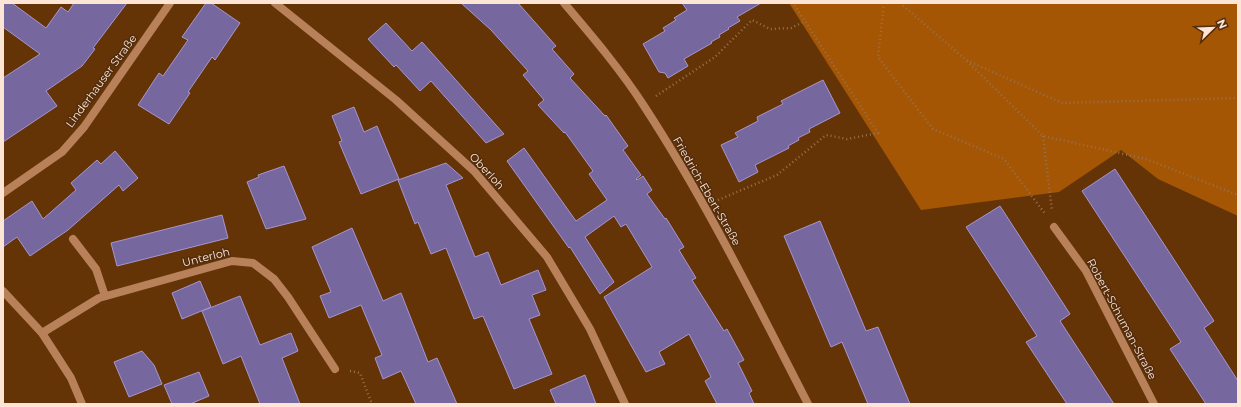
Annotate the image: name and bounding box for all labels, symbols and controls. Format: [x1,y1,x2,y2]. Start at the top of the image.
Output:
north arrow [1193,8,1233,48]
text: N [1214,17,1230,31]
street label: Linderhauser Straße [63,31,140,130]
street label: Friedrich-Ebert-Straße [670,134,744,248]
street label: Oberloh [467,150,507,192]
street label: Unterloh [181,244,231,270]
street label: Robert-Schuman-Straße [1084,256,1160,382]

